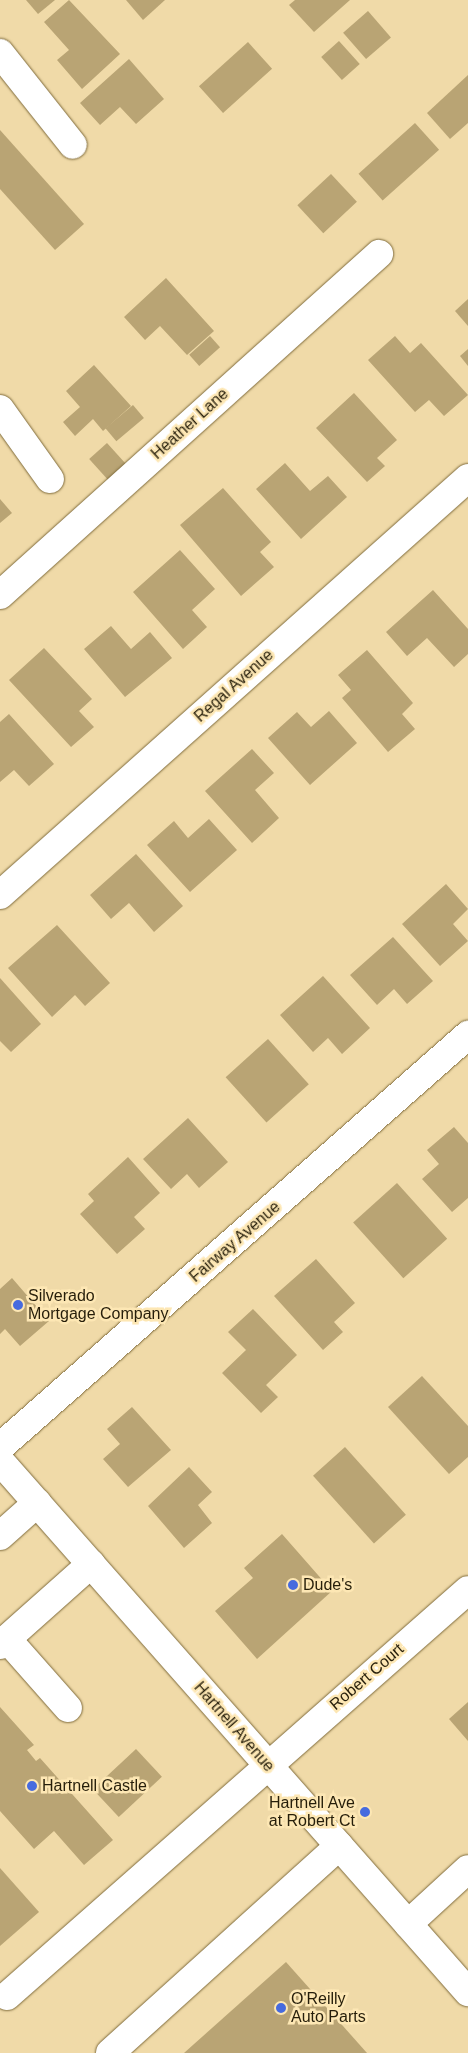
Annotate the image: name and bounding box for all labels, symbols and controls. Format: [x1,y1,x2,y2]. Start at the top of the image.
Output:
street label: Heather Lane [148,384,232,464]
street label: Regal Avenue [190,645,278,727]
street label: Fairway Avenue [186,1197,284,1287]
place label: Silverado Mortgage Company [28,1286,169,1324]
marker: Silverado Mortgage Company [12,1299,24,1311]
place label: Dude's [303,1575,352,1595]
marker: Dude's [287,1579,299,1591]
street label: Robert Court [326,1640,408,1714]
street label: Hartnell Avenue [190,1678,278,1776]
place label: Hartnell Castle [42,1776,147,1796]
marker: Hartnell Castle [26,1780,38,1792]
place label: Hartnell Ave at Robert Ct [268,1793,355,1831]
marker: Hartnell Ave at Robert Ct [359,1806,371,1818]
place label: O'Reilly Auto Parts [291,1989,366,2027]
marker: O'Reilly Auto Parts [275,2002,287,2014]

